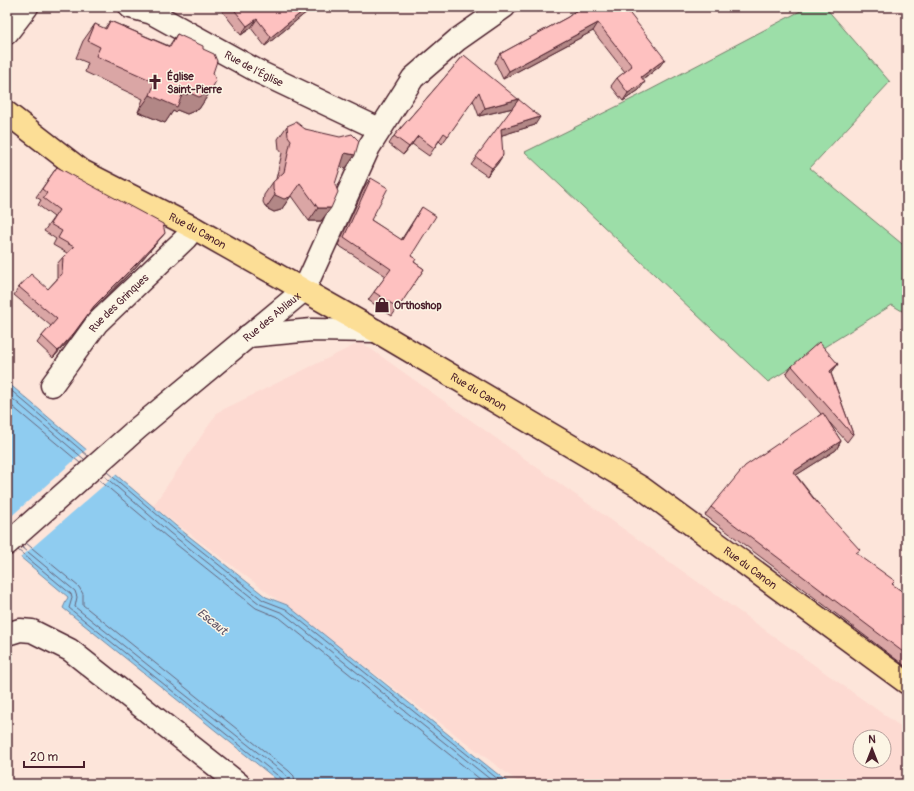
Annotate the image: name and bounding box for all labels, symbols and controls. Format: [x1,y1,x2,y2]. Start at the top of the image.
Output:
street label: Rue de l'Église [222,48,286,89]
place label: Église Saint-Pierre [167,69,222,96]
church icon: Église Saint-Pierre [146,73,164,91]
street label: Rue du Canon [167,210,229,251]
street label: Rue des Grinques [86,271,151,335]
street label: Rue des Abliaux [240,289,303,344]
shop icon: Orthoshop [373,296,391,314]
place label: Orthoshop [394,299,442,312]
street label: Rue du Canon [448,370,509,413]
street label: Rue du Canon [721,544,780,592]
water label: Escaut [194,605,231,639]
north arrow [852,729,892,769]
text: N [868,733,876,746]
scale bar [24,743,84,769]
text: 20 m [30,750,59,765]

